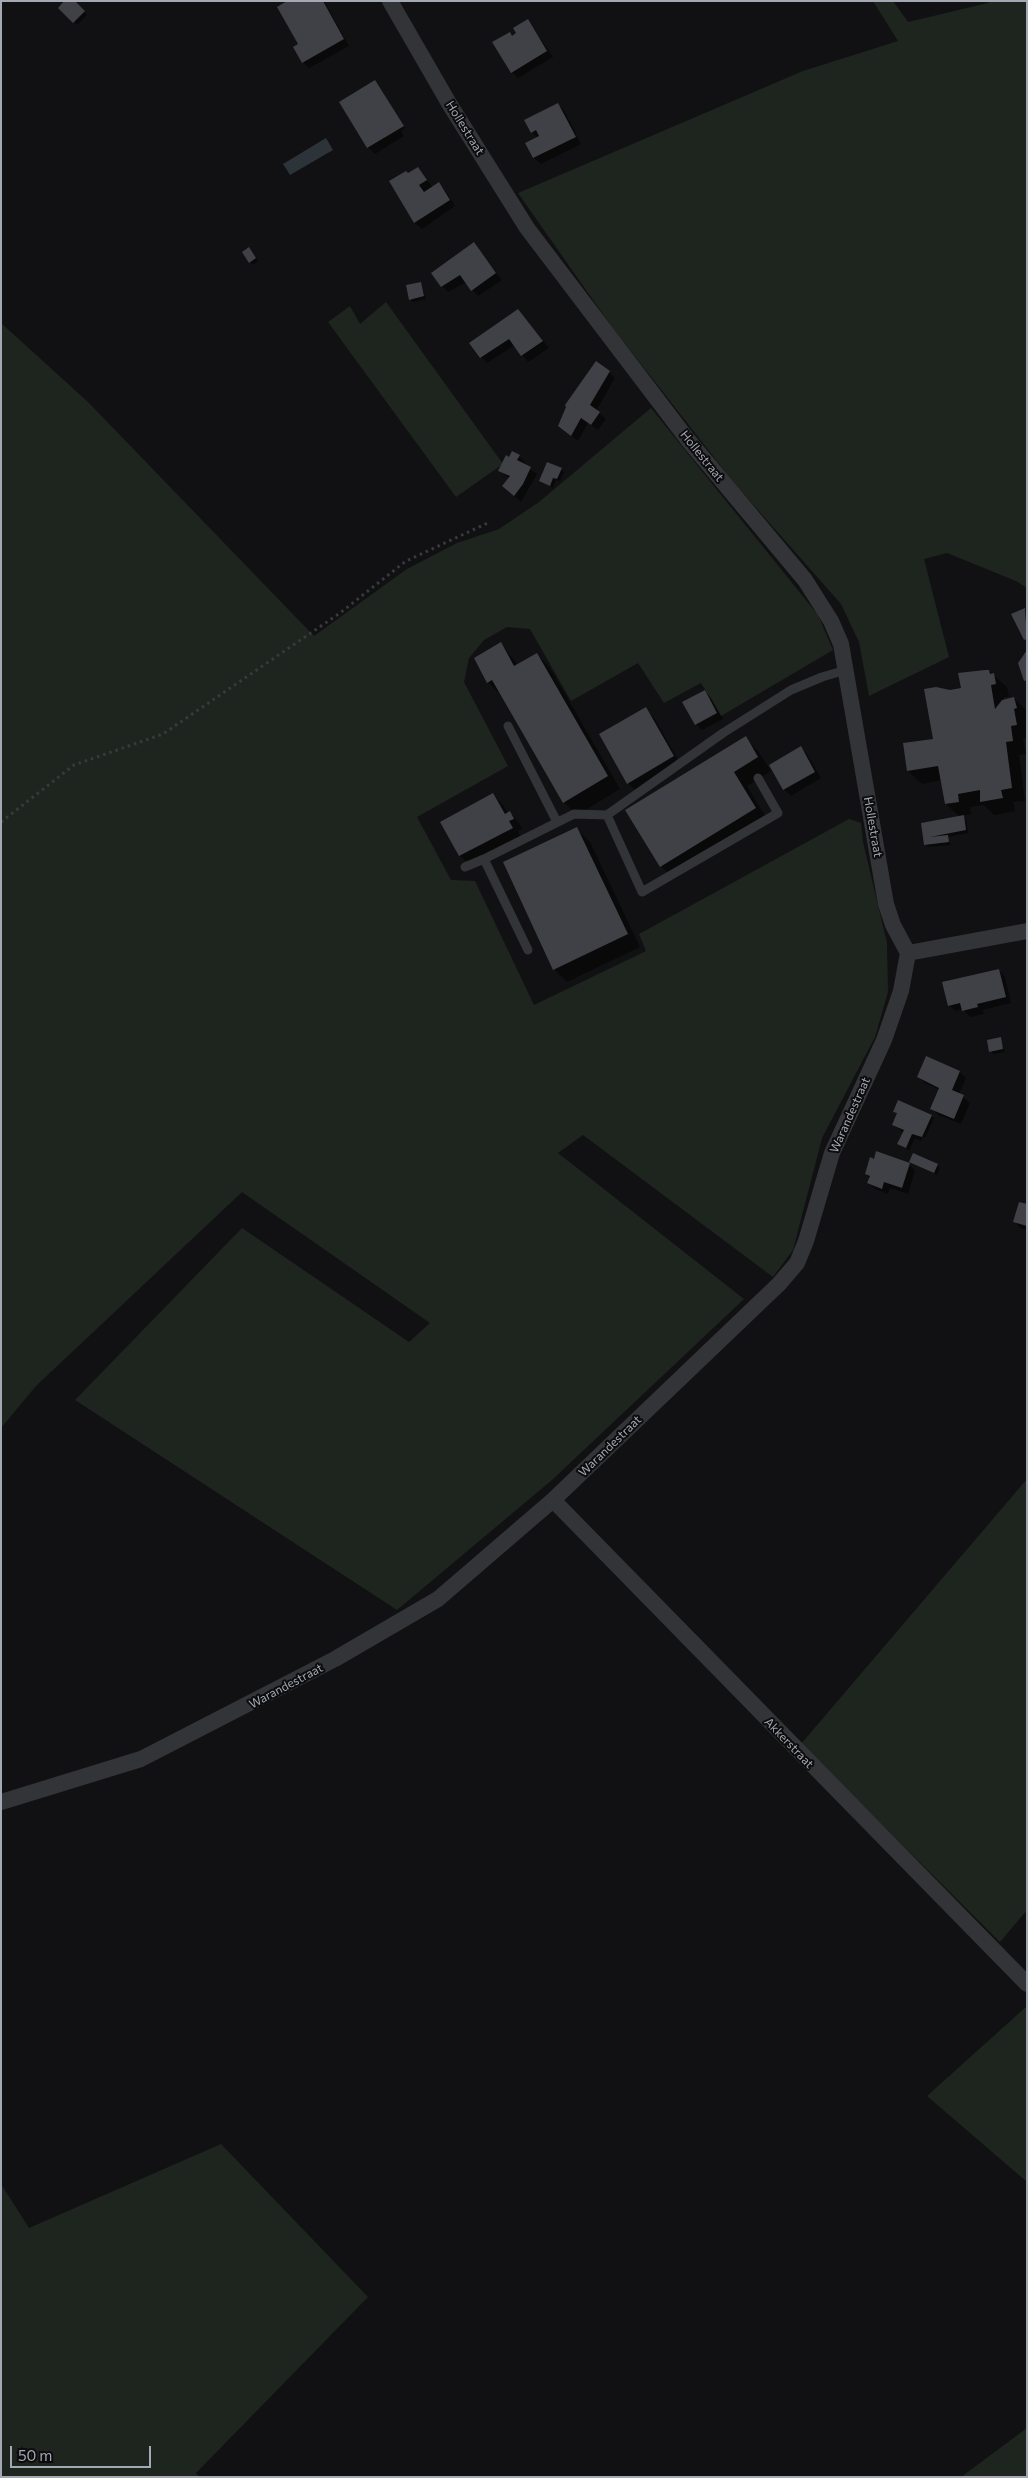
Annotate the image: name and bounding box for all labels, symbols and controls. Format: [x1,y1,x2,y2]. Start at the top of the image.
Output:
street label: Hollestraat [443,98,487,158]
street label: Hollestraat [677,428,727,484]
street label: Hollestraat [861,796,885,858]
street label: Warandestraat [827,1075,873,1155]
street label: Warandestraat [576,1413,644,1479]
street label: Warandestraat [247,1661,325,1711]
street label: Akkerstraat [761,1715,817,1771]
scale bar [12,2436,154,2468]
text: 50 m [18,2446,52,2464]

